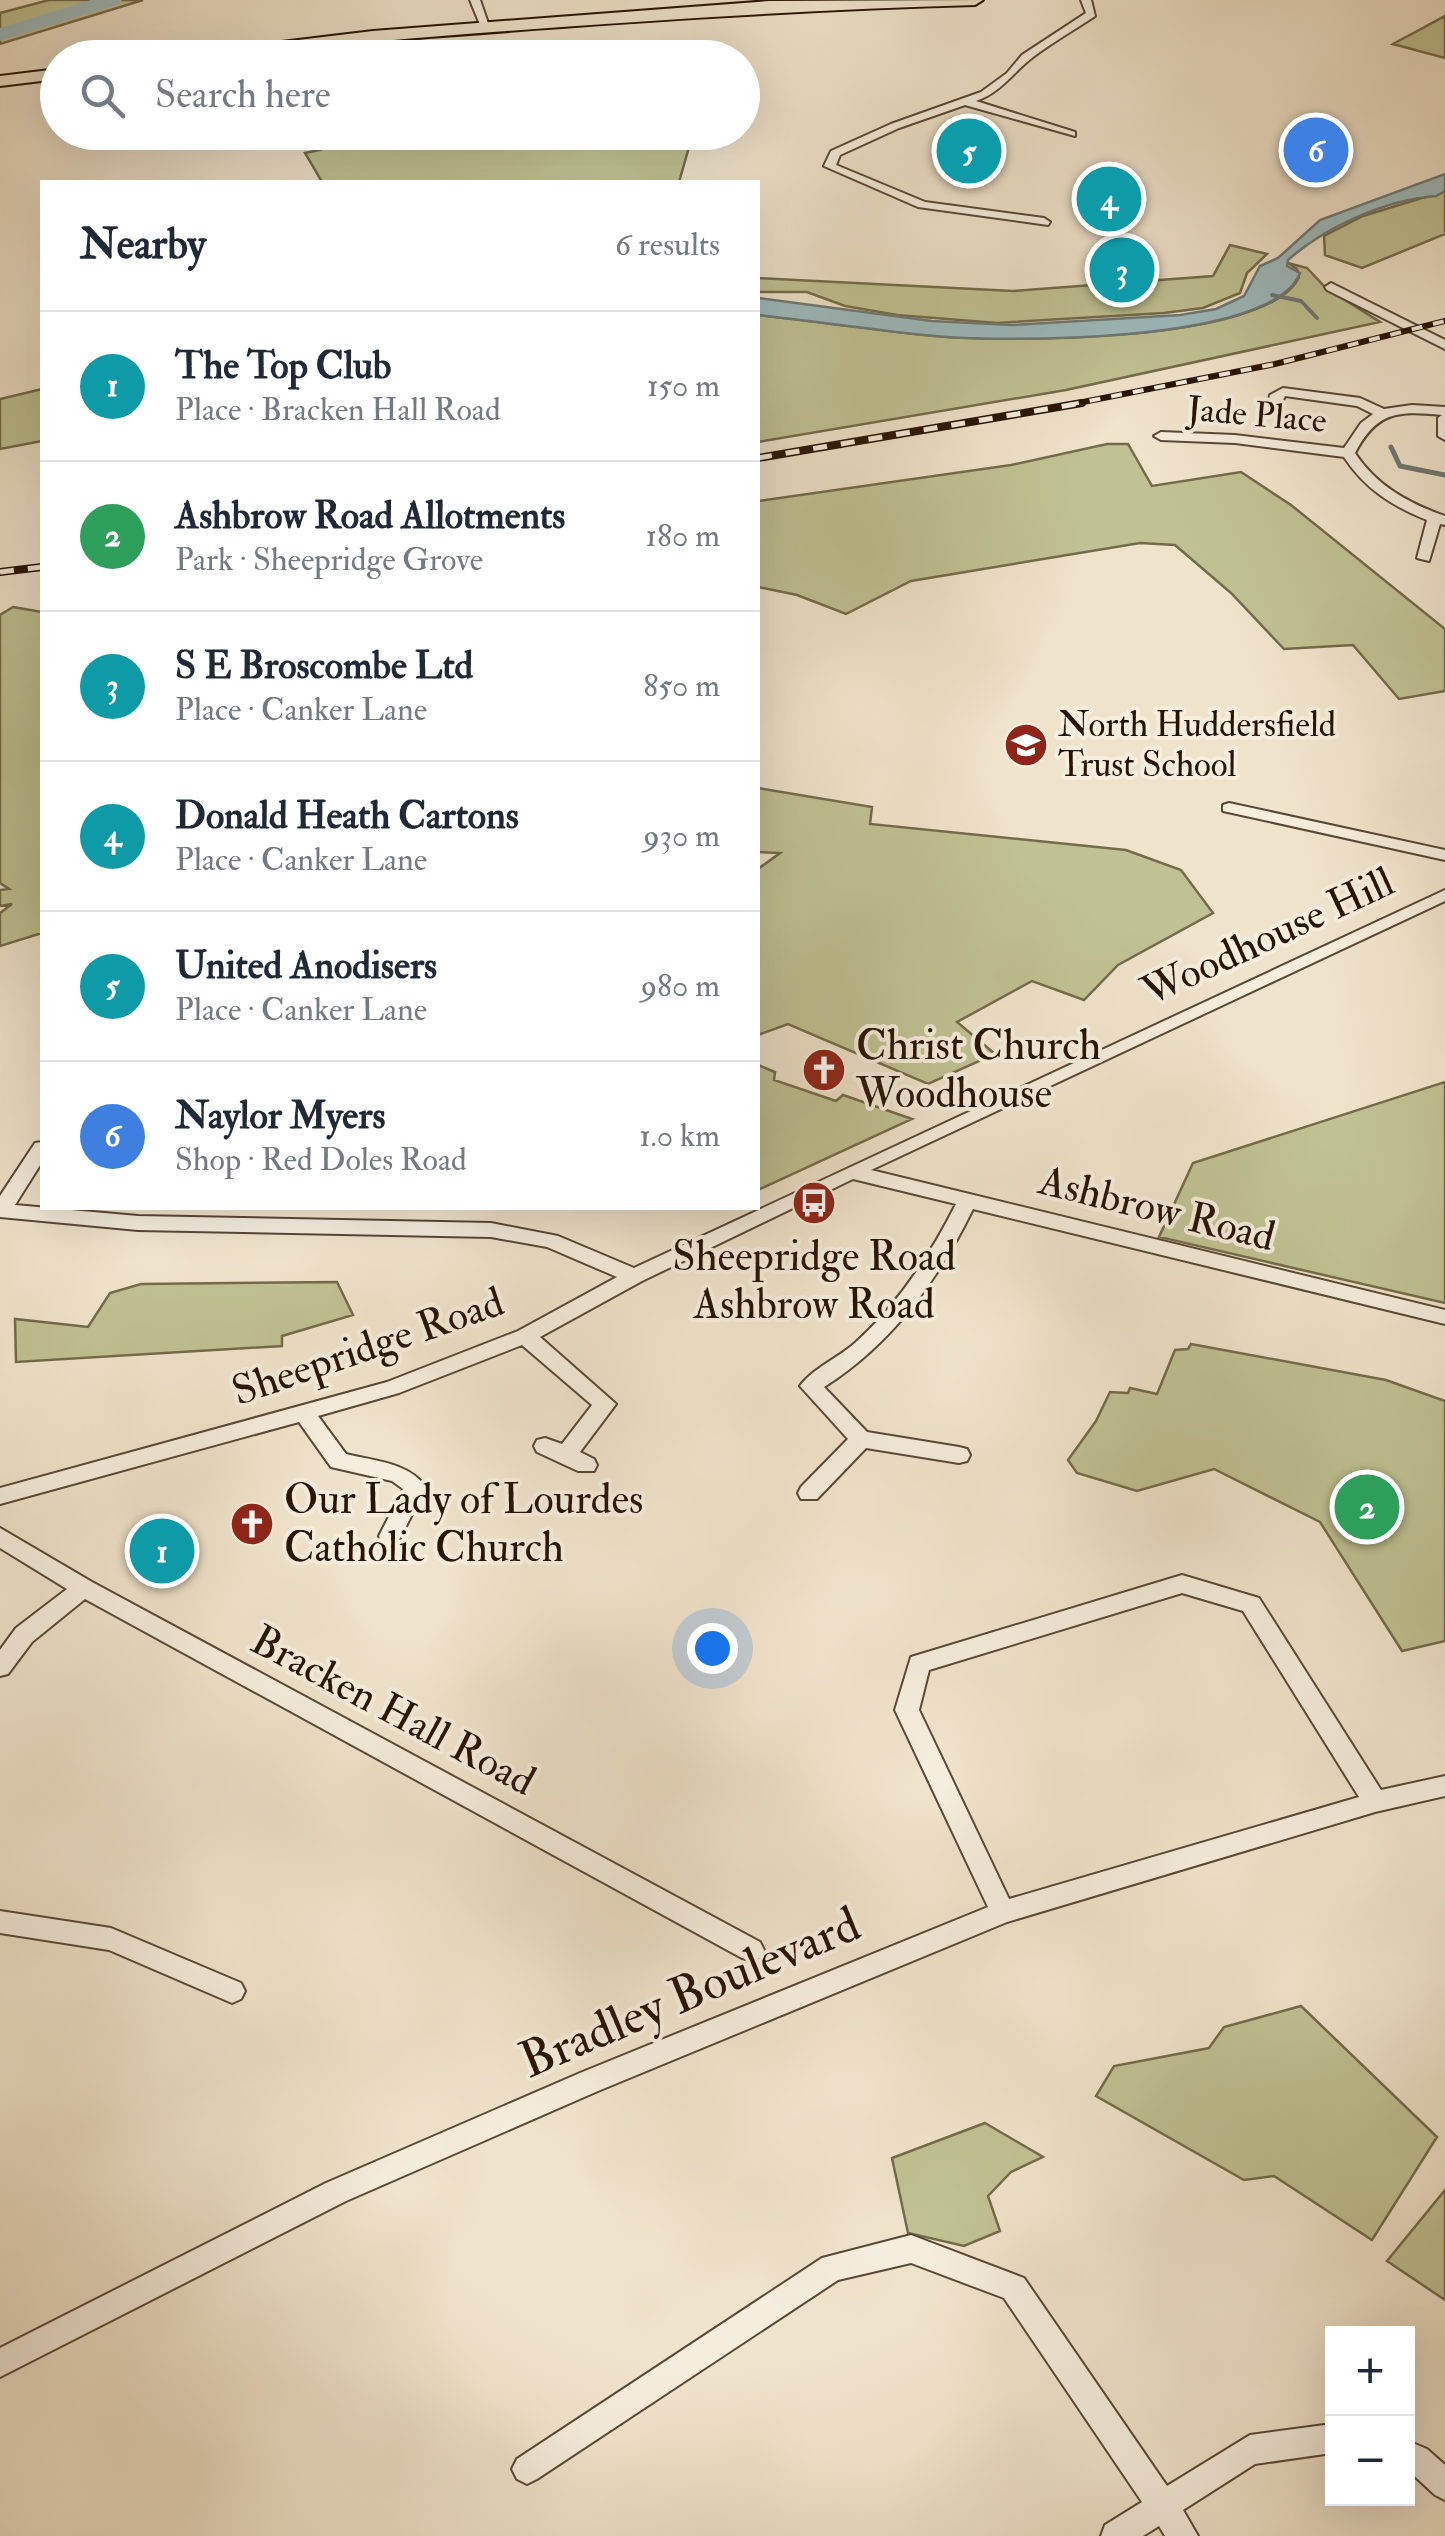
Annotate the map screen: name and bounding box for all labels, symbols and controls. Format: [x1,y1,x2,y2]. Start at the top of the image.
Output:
search box [40,40,760,150]
icon: search [75,68,130,123]
text: Search here [155,71,331,119]
pin: 6 [1284,112,1348,188]
pin: 5 [936,114,1002,188]
pin: 4 [1076,162,1142,236]
text: Nearby [80,219,206,271]
text: 6 results [615,225,720,265]
pin: 3 [1090,232,1154,308]
text: The Top Club [175,342,391,390]
text: 1 [107,366,118,406]
text: 150 m [647,366,720,406]
street label: Jade Place [1185,387,1328,443]
text: Place · Bracken Hall Road [175,390,501,430]
text: Ashbrow Road Allotments [175,492,565,540]
text: 2 [104,516,121,556]
text: 180 m [646,516,720,556]
text: Park · Sheepridge Grove [175,540,483,580]
text: S E Broscombe Ltd [175,642,473,690]
text: 3 [106,666,119,706]
text: 850 m [643,666,720,706]
text: Place · Canker Lane [175,690,427,730]
place label: North Huddersfield Trust School [1058,703,1336,787]
school or university icon: North Huddersfield Trust School [1003,722,1049,768]
text: Donald Heath Cartons [175,792,519,840]
text: 4 [104,816,121,856]
text: 930 m [643,816,720,856]
text: Place · Canker Lane [175,840,427,880]
street label: Woodhouse Hill [1133,856,1402,1018]
text: United Anodisers [175,942,437,990]
text: 5 [105,966,120,1006]
text: 980 m [641,966,720,1006]
text: Place · Canker Lane [175,990,427,1030]
place label: Christ Church Woodhouse [855,1020,1101,1120]
church icon: Christ Church Woodhouse [801,1047,847,1093]
text: Naylor Myers [175,1092,385,1140]
text: 6 [104,1116,121,1156]
text: 1.0 km [639,1116,720,1156]
text: Shop · Red Doles Road [175,1140,467,1180]
street label: Ashbrow Road [1033,1154,1281,1263]
bus stop icon: Sheepridge Road Ashbrow Road [791,1180,837,1226]
place label: Sheepridge Road Ashbrow Road [672,1231,956,1331]
street label: Sheepridge Road [225,1276,511,1418]
pin: 2 [1334,1470,1400,1544]
place label: Our Lady of Lourdes Catholic Church [284,1474,643,1574]
church icon: Our Lady of Lourdes Catholic Church [229,1501,275,1547]
pin: 1 [130,1514,194,1588]
street label: Bracken Hall Road [242,1614,544,1808]
your location [687,1623,738,1674]
street label: Bradley Boulevard [510,1893,870,2093]
map controls [1325,2326,1415,2506]
button: + [1325,2326,1415,2416]
button: − [1325,2416,1415,2506]

